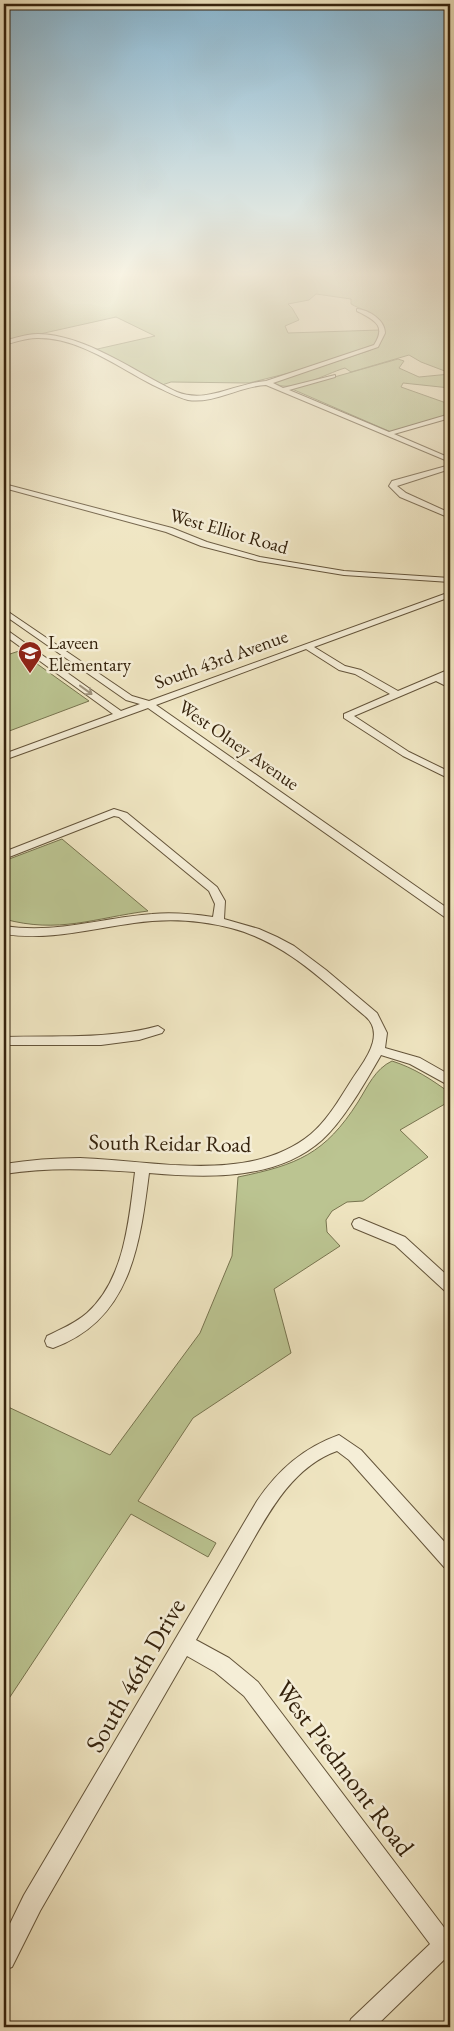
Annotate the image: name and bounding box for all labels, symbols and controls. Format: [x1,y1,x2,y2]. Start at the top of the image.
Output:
street label: West Elliot Road [167,502,292,560]
street label: South 43rd Avenue [151,623,291,695]
place label: Laveen Elementary [48,630,132,677]
school or university icon: Laveen Elementary [17,640,43,674]
one-way arrow [79,685,93,695]
street label: West Olney Avenue [174,694,304,796]
street label: South Reidar Road [88,1127,252,1159]
street label: South 46th Drive [77,1592,193,1758]
street label: West Piedmont Road [268,1673,423,1863]

